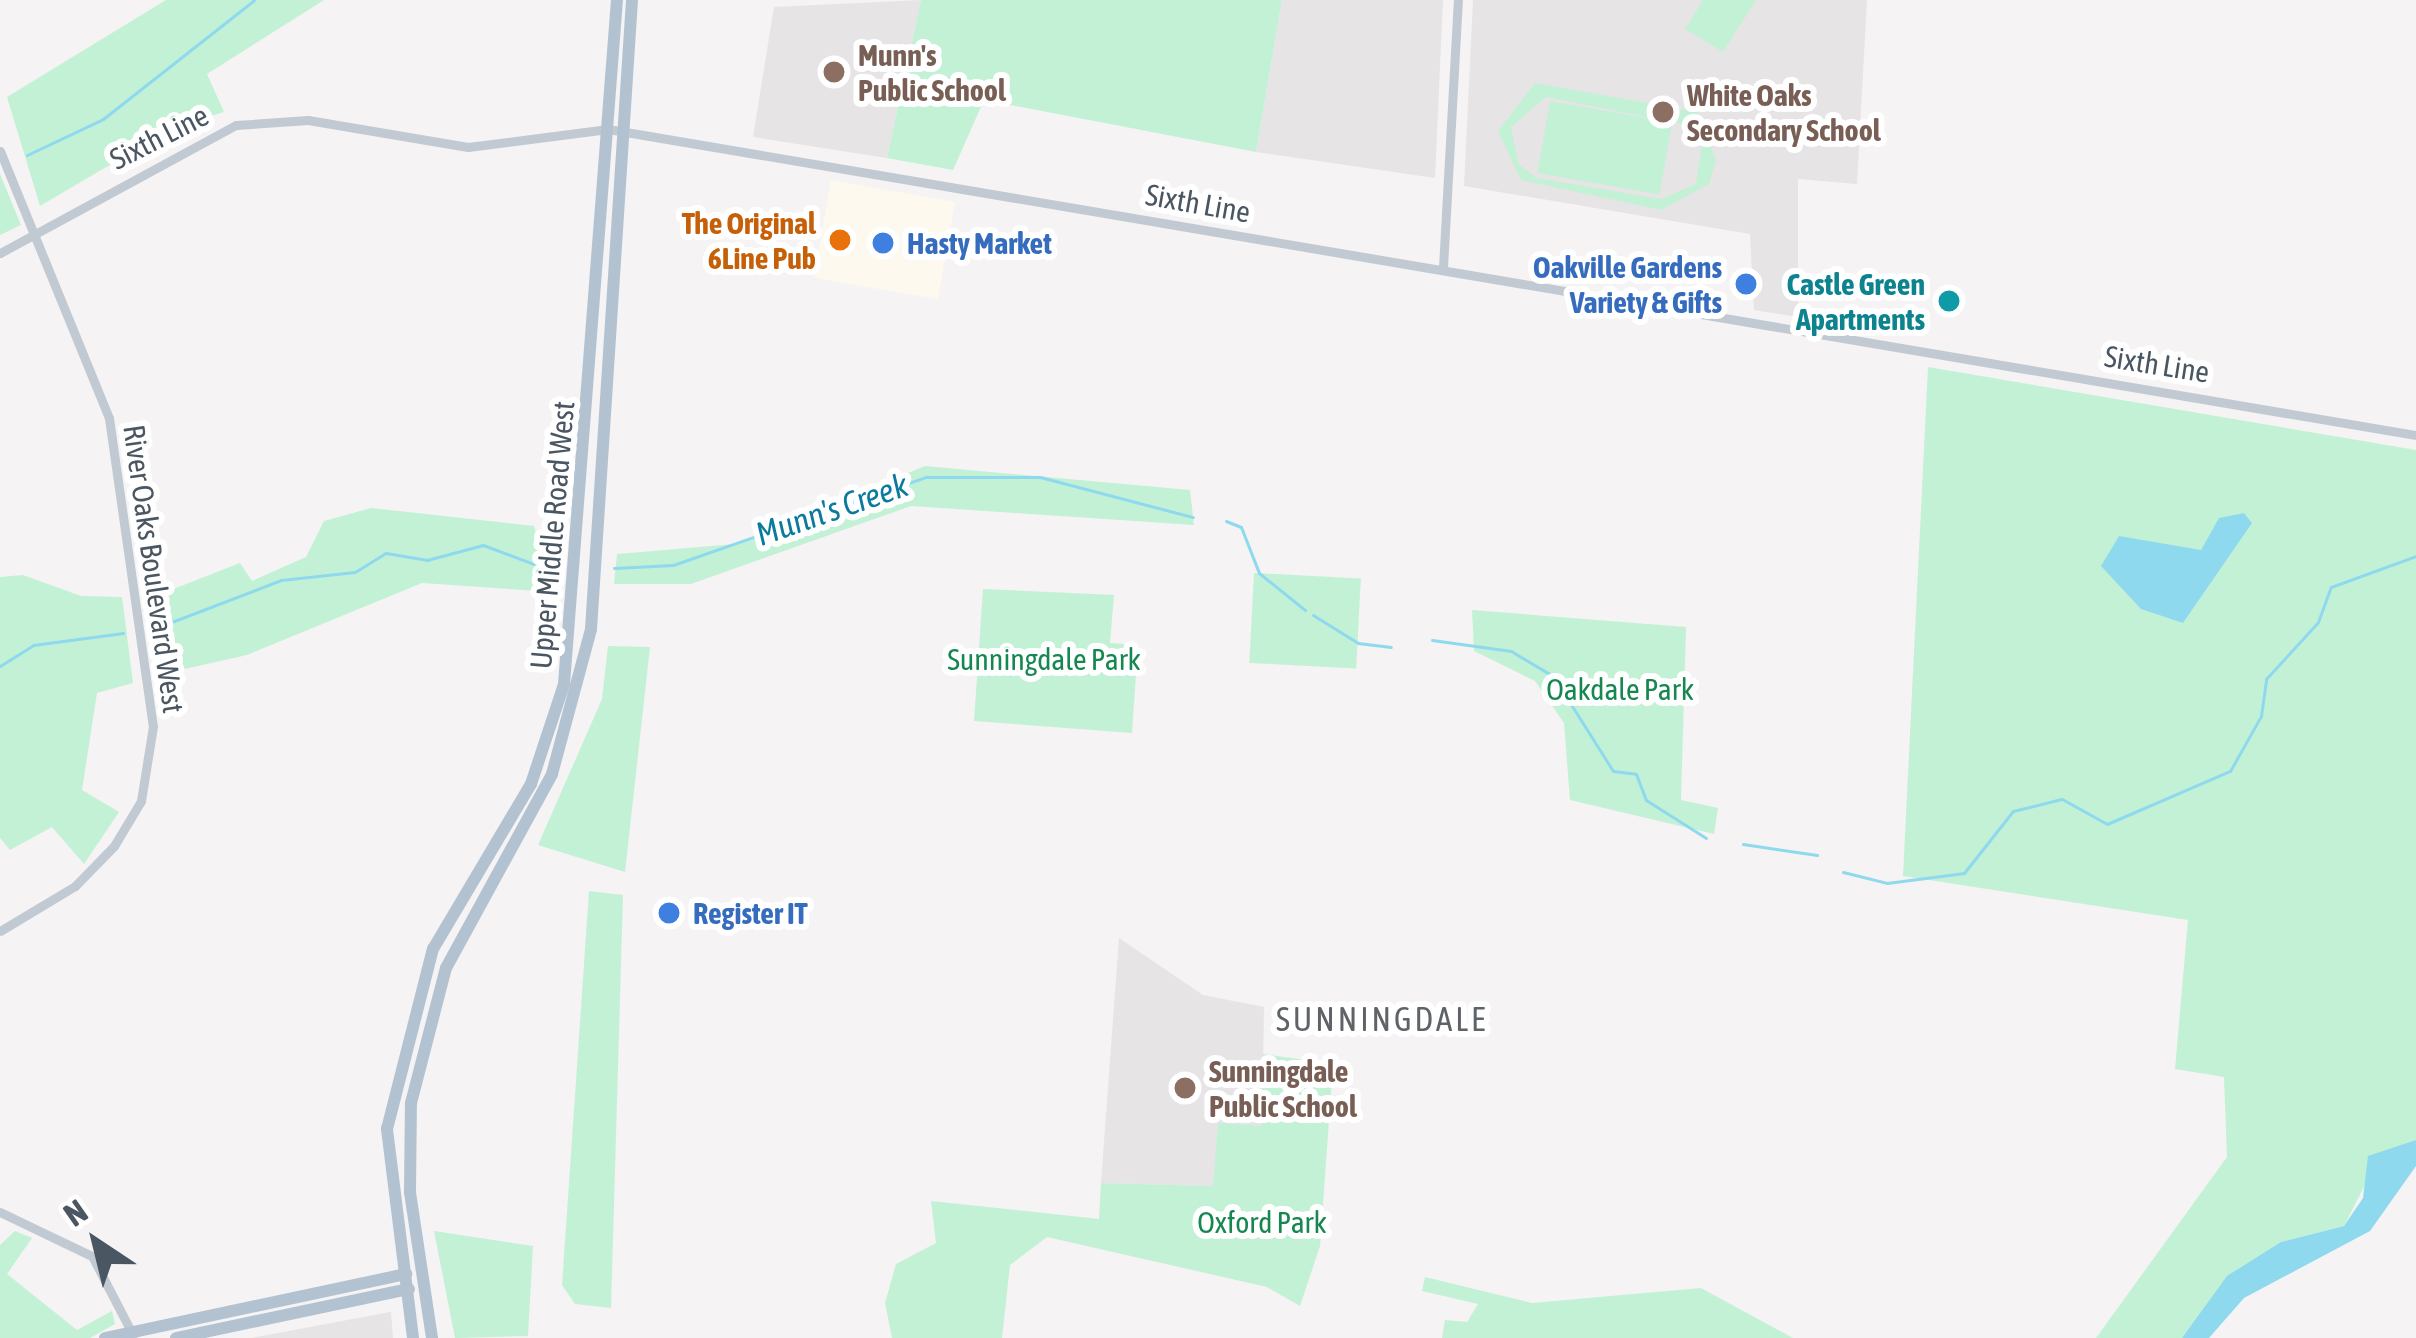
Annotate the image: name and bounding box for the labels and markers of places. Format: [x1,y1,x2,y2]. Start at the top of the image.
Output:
place label: Munn's Public School [858,37,1006,107]
marker: Munn's Public School [821,59,847,85]
place label: White Oaks Secondary School [1687,77,1881,148]
marker: White Oaks Secondary School [1650,99,1676,125]
place label: The Original 6Line Pub [682,205,816,276]
place label: Hasty Market [907,225,1052,261]
marker: The Original 6Line Pub [827,227,853,253]
marker: Hasty Market [870,230,896,256]
place label: Oakville Gardens Variety & Gifts [1533,249,1722,320]
place label: Castle Green Apartments [1787,266,1925,336]
marker: Oakville Gardens Variety & Gifts [1733,271,1759,297]
marker: Castle Green Apartments [1936,288,1962,314]
place label: Register IT [693,895,808,931]
marker: Register IT [656,900,682,926]
place label: Sunningdale Public School [1209,1053,1357,1124]
marker: Sunningdale Public School [1172,1075,1198,1101]

